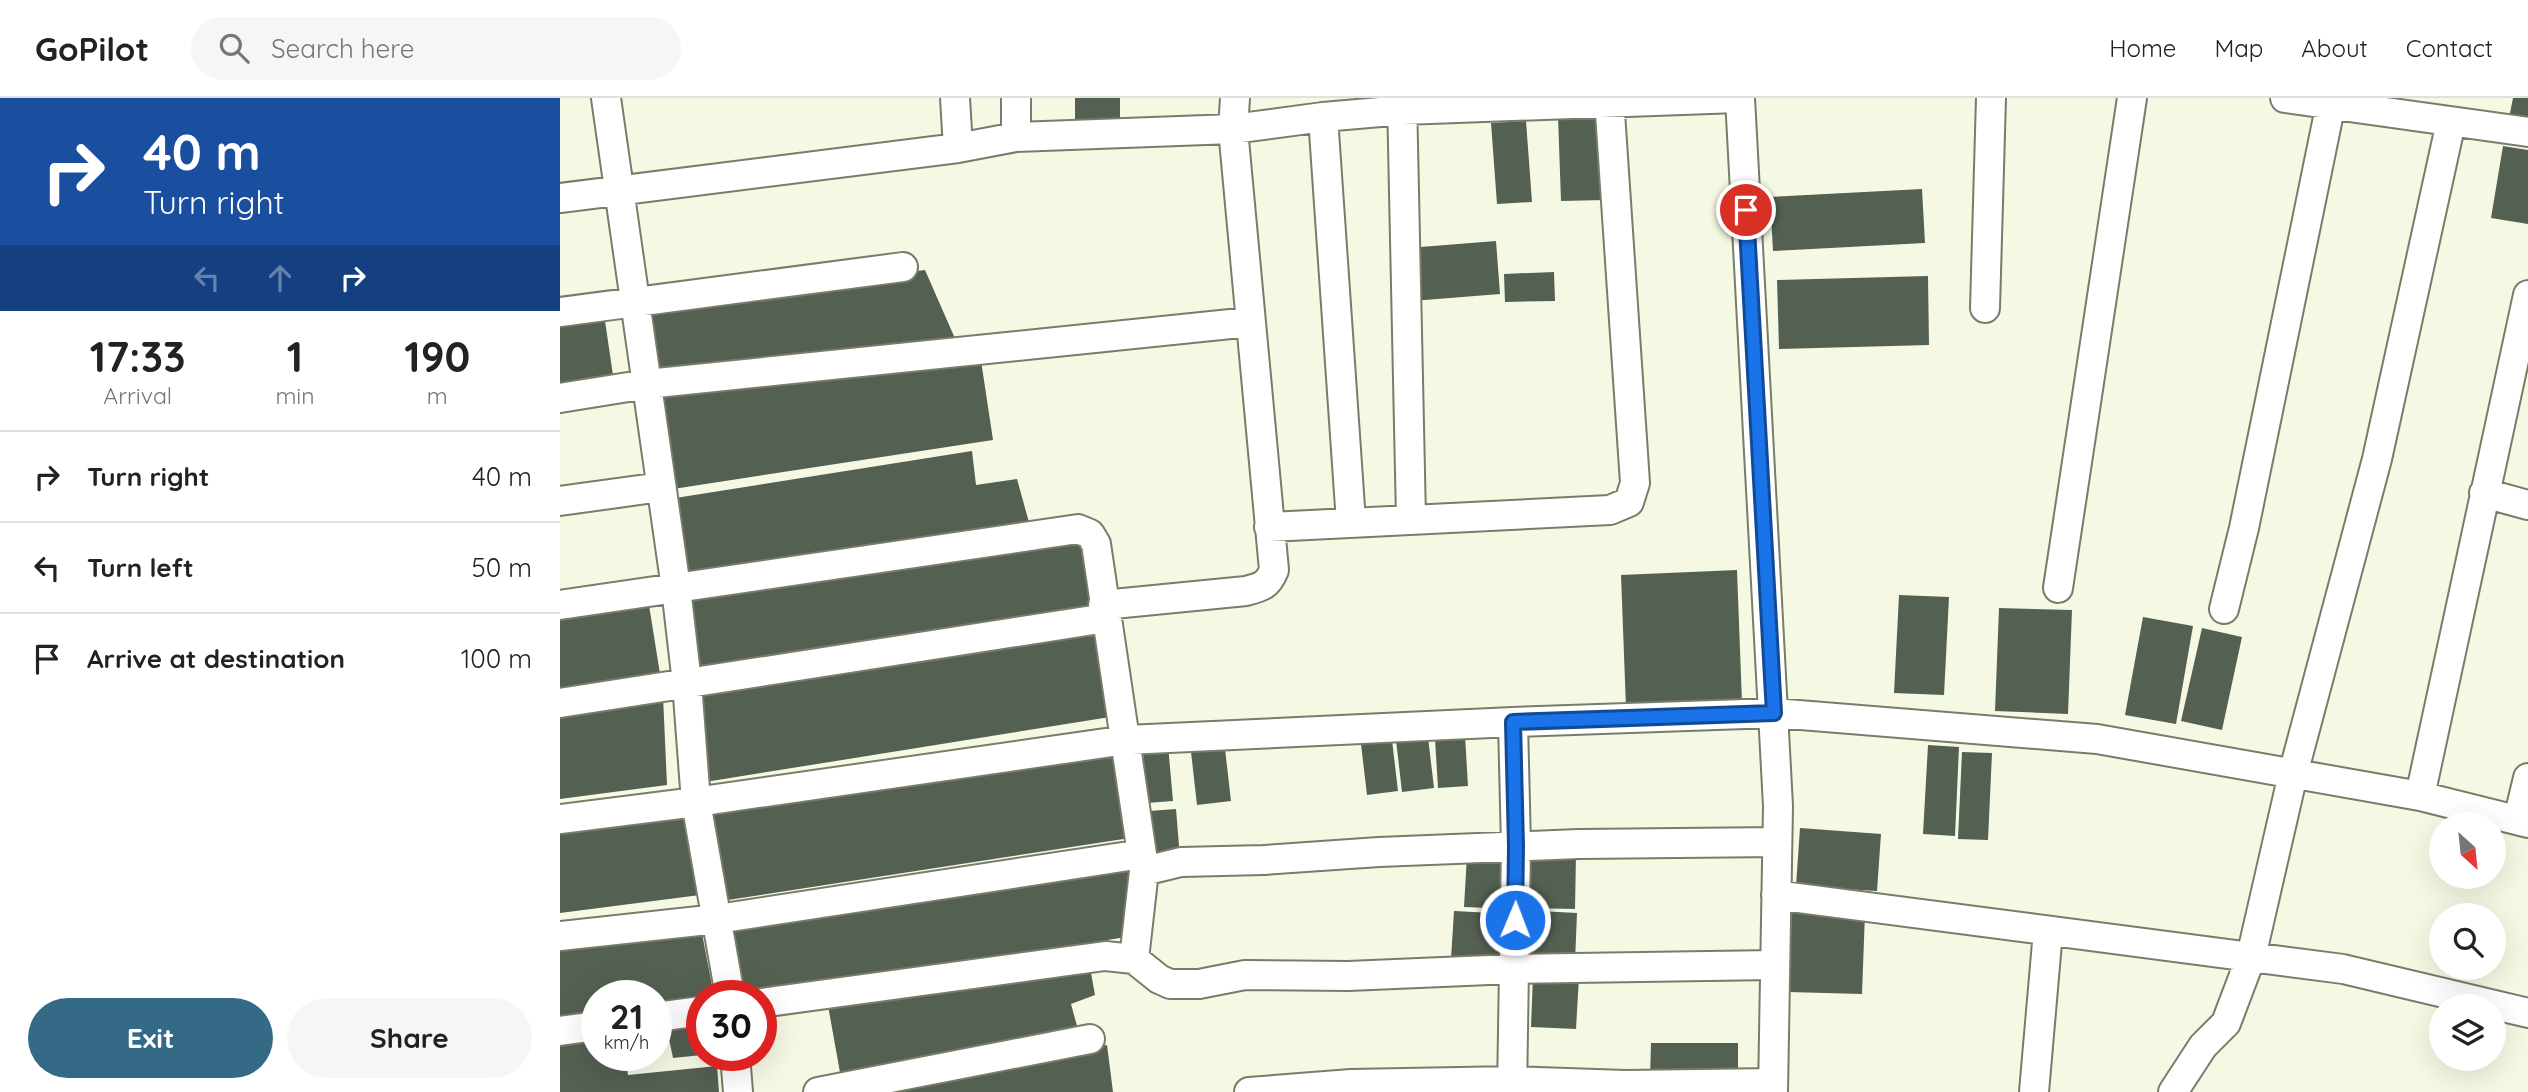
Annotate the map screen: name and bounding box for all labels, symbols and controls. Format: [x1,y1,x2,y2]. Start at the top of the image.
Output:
search box [191,17,681,80]
text: GoPilot [35,28,149,69]
icon: search [215,29,253,67]
text: Search here [271,32,414,65]
text: Home [2109,33,2176,63]
text: Map [2214,33,2263,63]
text: About [2301,33,2368,63]
text: Contact [2406,33,2493,63]
text: 40 m [143,121,261,182]
icon: right [28,126,119,217]
pin [1716,180,1776,240]
text: Turn right [143,182,284,222]
icon: arrive [1727,191,1765,229]
icon: left [188,259,226,297]
icon: ahead [261,259,299,297]
icon: right [334,259,372,297]
text: 17:33 [90,330,186,383]
text: 1 [287,330,303,383]
text: 190 [404,330,470,383]
text: Arrival [103,381,172,410]
text: min [275,381,315,410]
text: m [427,381,448,410]
icon: right [28,458,66,496]
text: Turn right [87,460,209,493]
text: 40 m [472,460,532,493]
icon: left [28,549,66,587]
text: Turn left [87,551,194,584]
text: 50 m [472,551,532,584]
icon: arrive [28,640,66,678]
text: Arrive at destination [87,642,345,675]
text: 100 m [461,642,532,675]
north arrow [2429,812,2506,889]
map controls [2429,812,2506,1071]
position arrow [1478,883,1552,957]
button: search [2429,903,2506,980]
speed limit sign: 30 [686,980,777,1071]
text: 21 [610,994,643,1038]
button: layers [2429,994,2506,1071]
button: Exit [28,998,273,1078]
button: Share [287,998,532,1078]
text: km/h [604,1031,649,1054]

